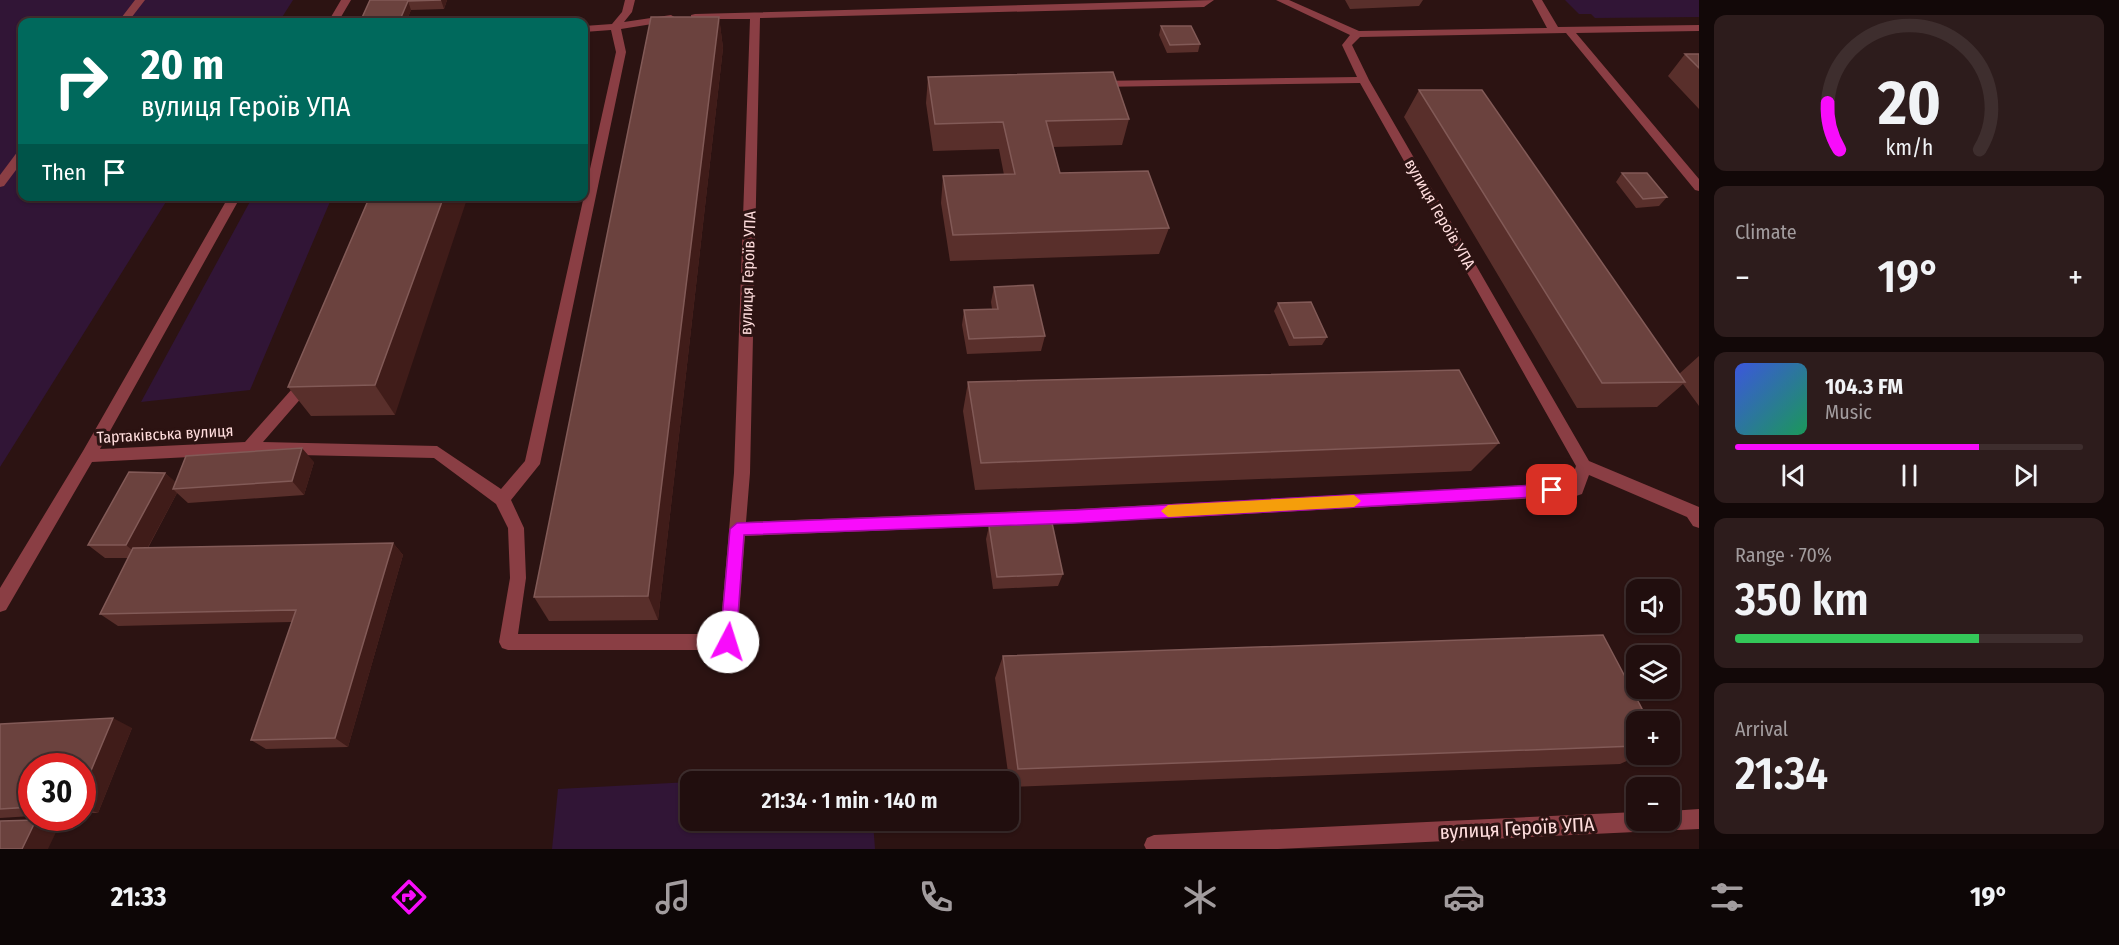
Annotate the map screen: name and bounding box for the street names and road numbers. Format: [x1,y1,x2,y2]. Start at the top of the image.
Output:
street label: вулиця Героїв УПА [1401,156,1480,273]
street label: вулиця Героїв УПА [736,210,760,335]
street label: Тартаківська вулиця [96,421,234,447]
street label: вулиця Героїв УПА [1439,812,1596,844]

